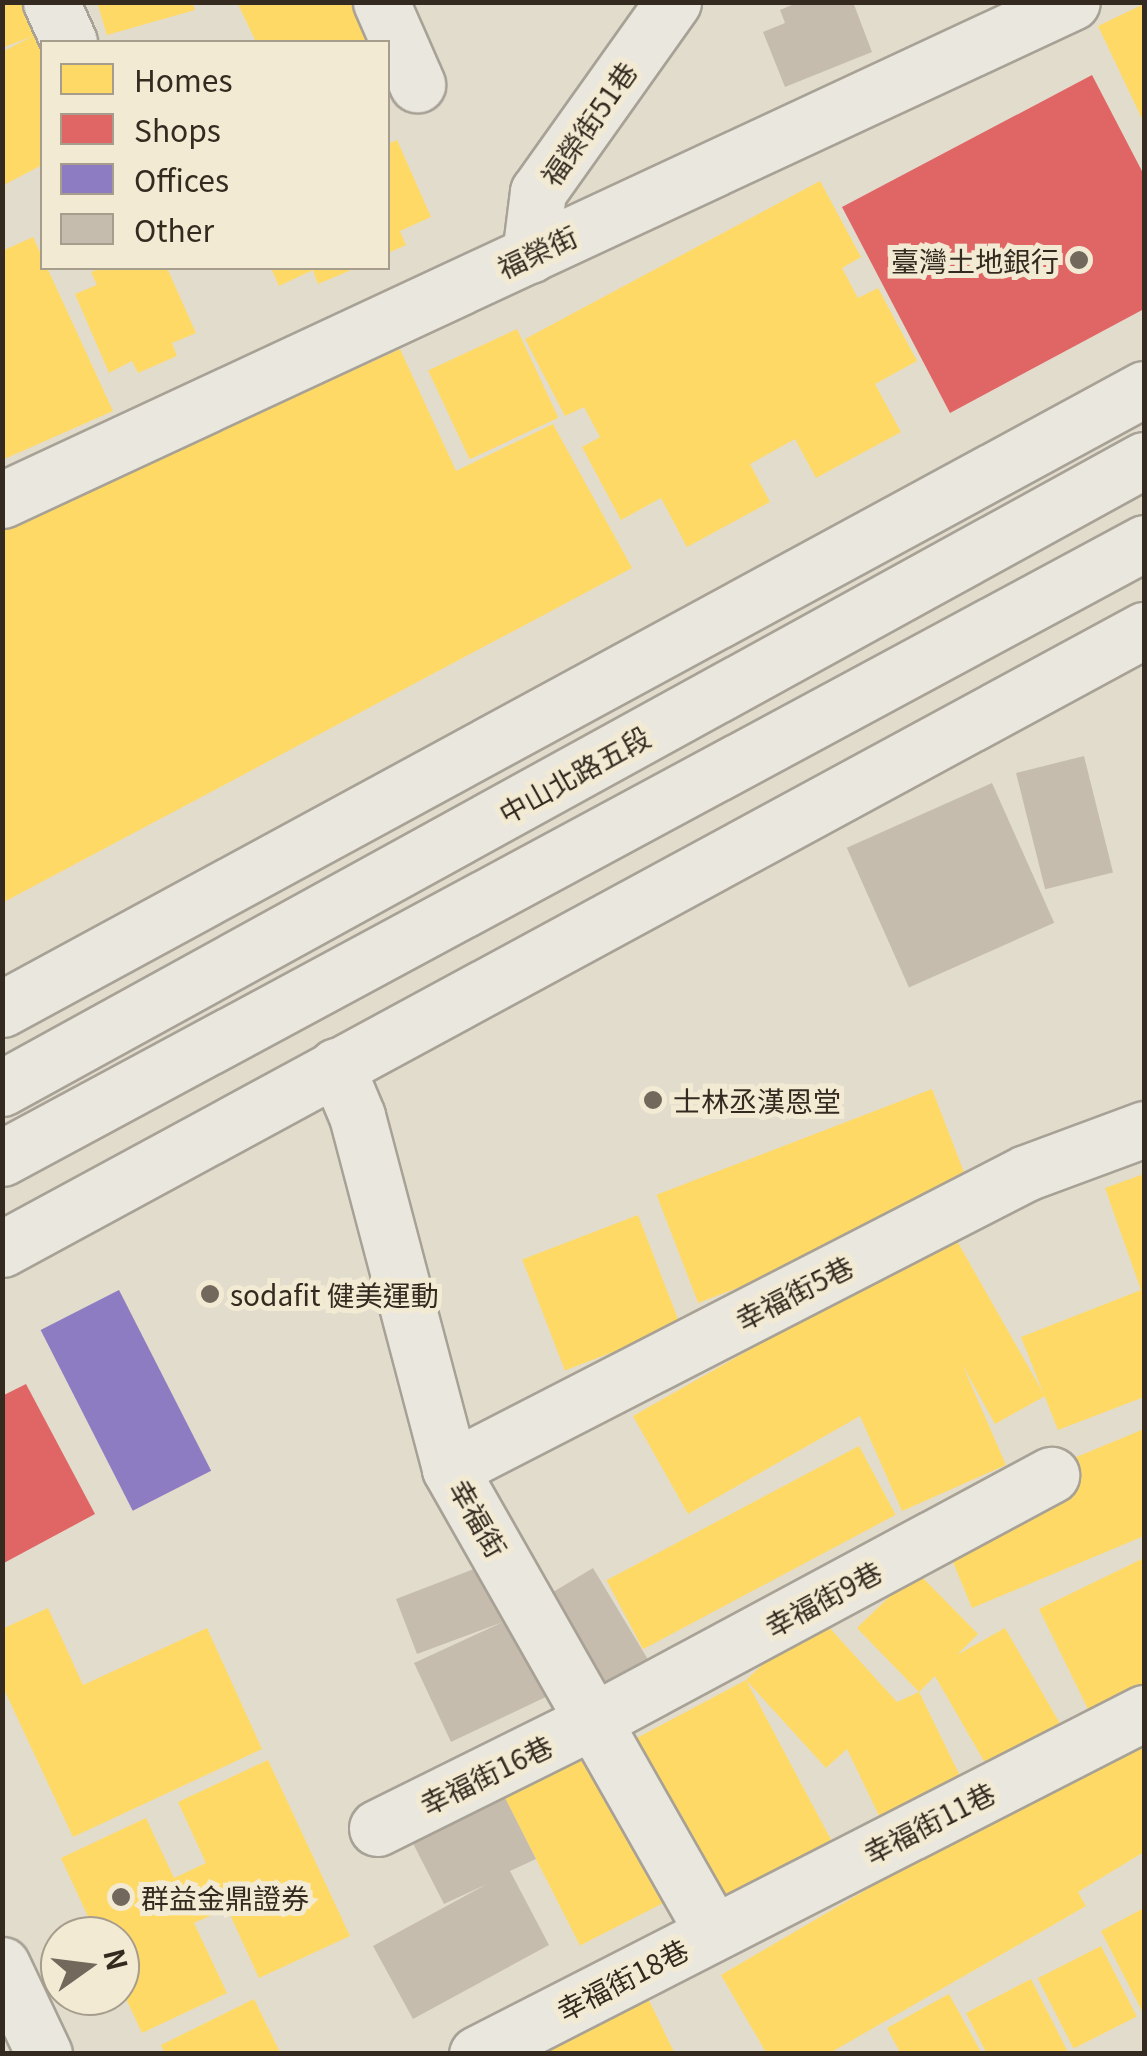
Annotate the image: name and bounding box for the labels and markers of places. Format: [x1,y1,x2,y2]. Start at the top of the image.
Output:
place label: 臺灣土地銀行 [891,243,1059,277]
marker: 臺灣土地銀行 [1068,249,1090,271]
place label: 士林丞漢恩堂 [673,1083,841,1117]
marker: 士林丞漢恩堂 [642,1089,664,1111]
place label: sodafit 健美運動 [230,1277,439,1311]
marker: sodafit 健美運動 [199,1283,221,1305]
place label: 群益金鼎證券 [141,1880,309,1914]
marker: 群益金鼎證券 [110,1886,132,1908]

